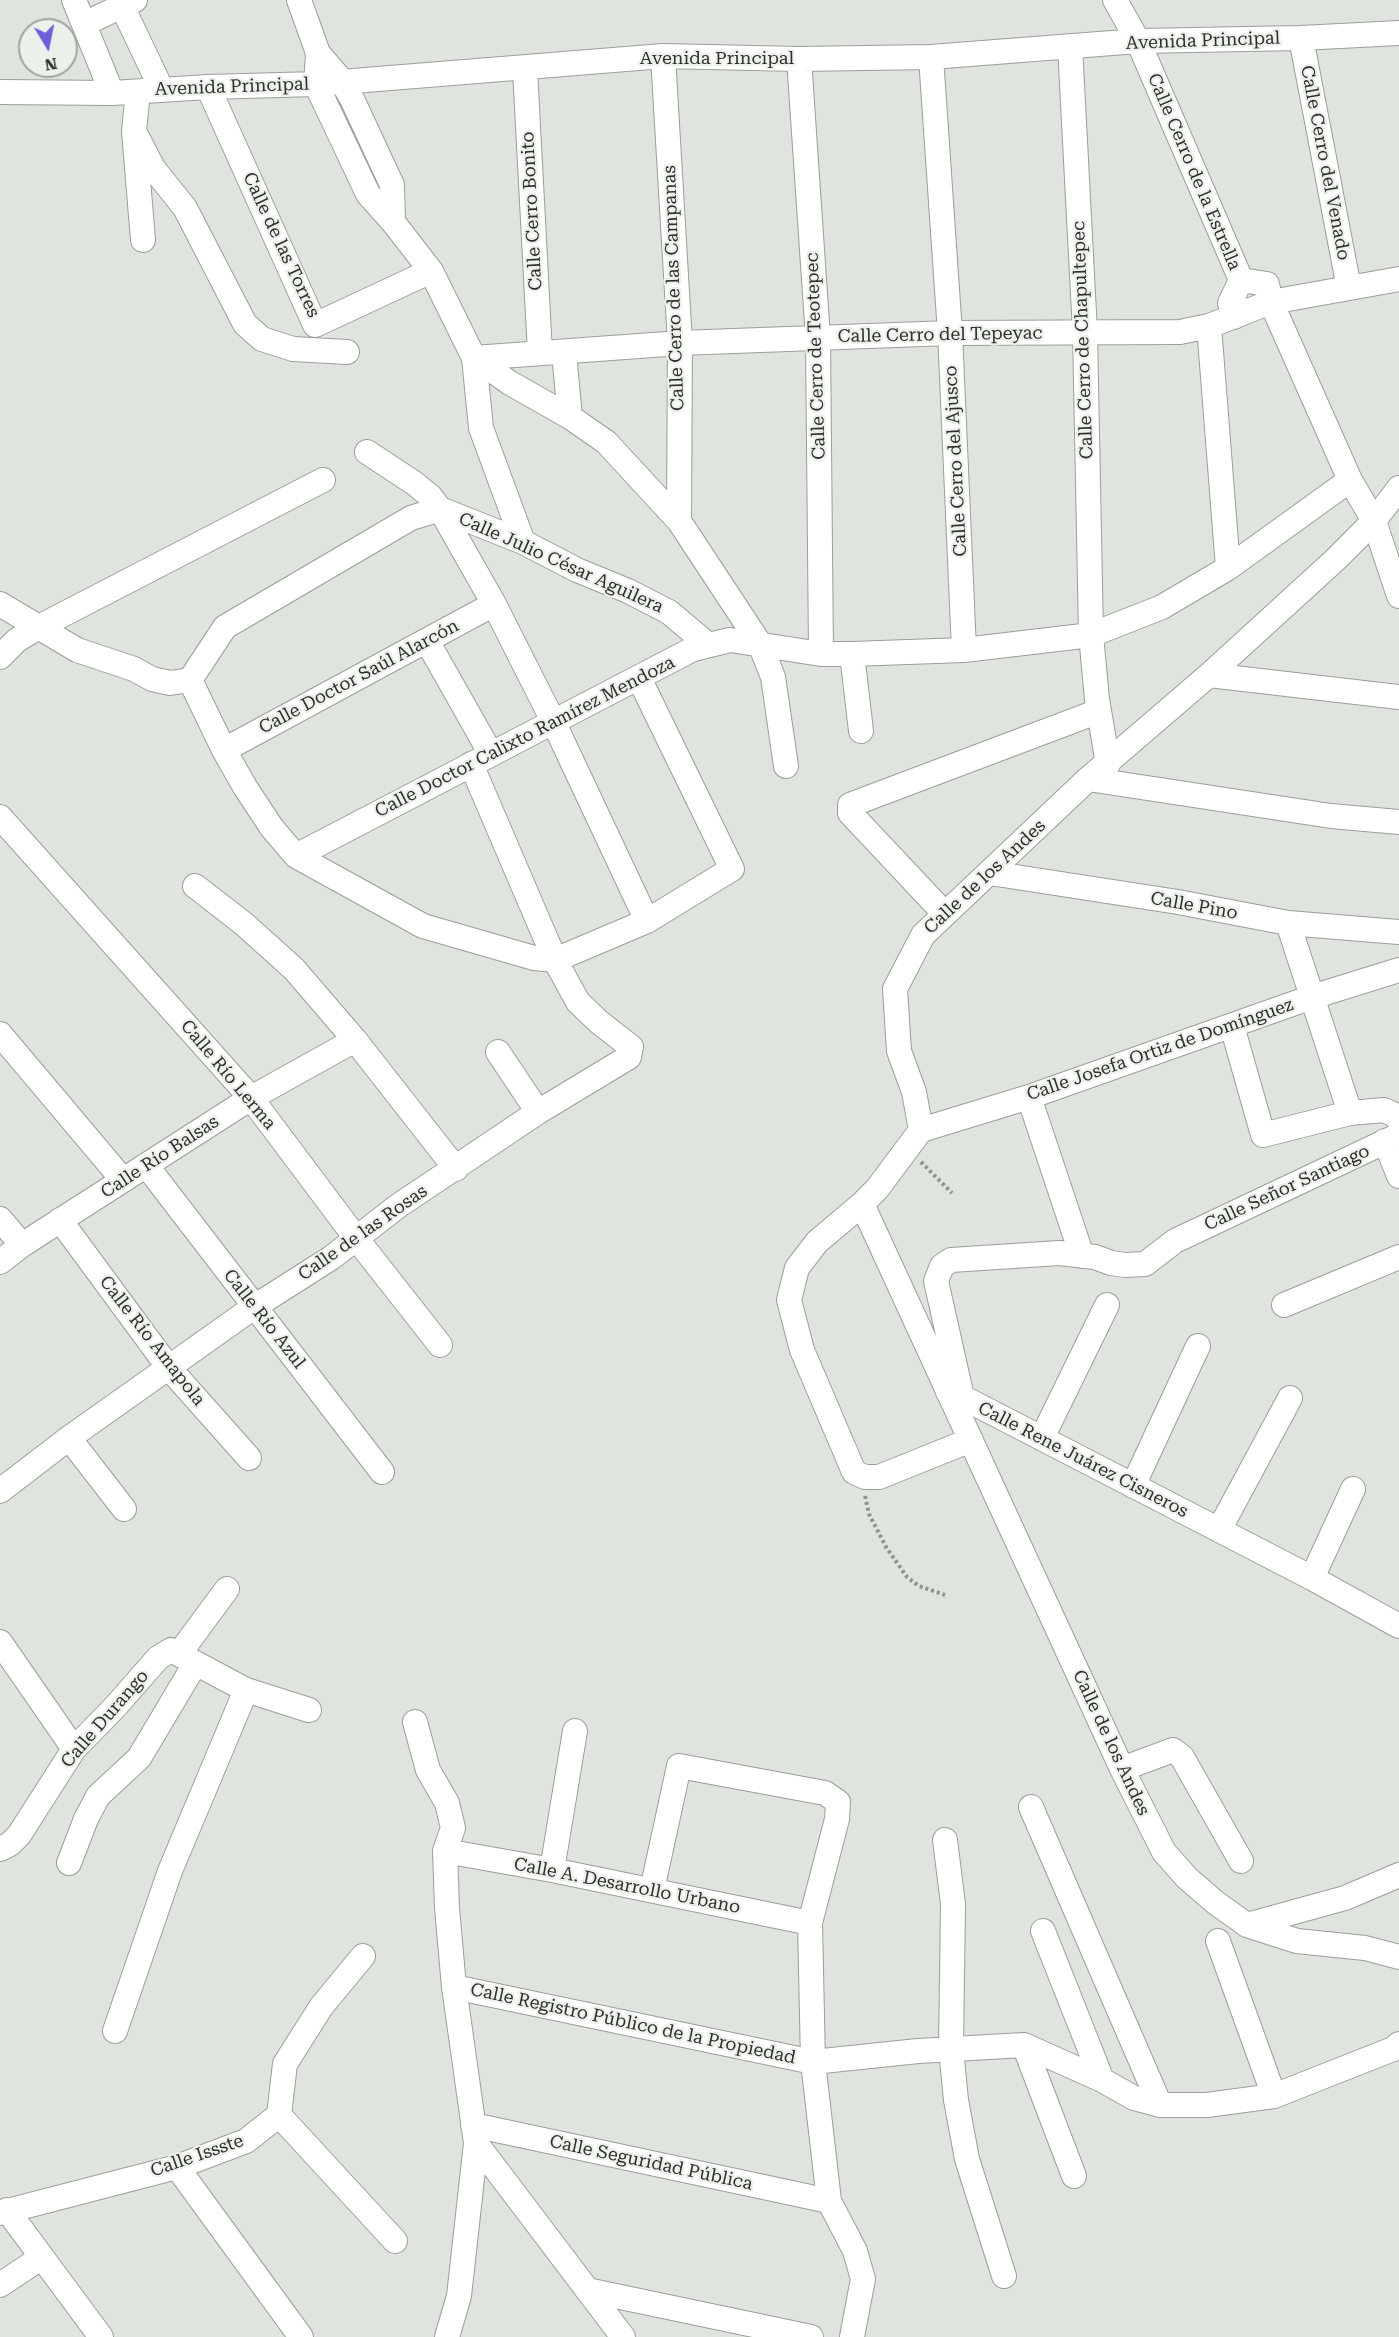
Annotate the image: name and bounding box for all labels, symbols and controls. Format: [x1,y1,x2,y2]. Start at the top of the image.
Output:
north arrow [18,18,78,78]
street label: Avenida Principal [1126,28,1280,54]
street label: Avenida Principal [640,48,794,70]
text: N [43,54,59,75]
street label: Calle Cerro del Venado [1296,64,1354,262]
street label: Calle Cerro de la Estrella [1143,70,1245,274]
street label: Avenida Principal [155,74,309,100]
street label: Calle Cerro Bonito [517,131,547,291]
street label: Calle Cerro de las Campanas [659,165,689,411]
street label: Calle de las Torres [238,169,324,321]
street label: Calle Cerro de Chapultepec [1068,221,1098,459]
street label: Calle Cerro de Teotepec [802,252,830,460]
street label: Calle Cerro del Tepeyac [837,322,1043,348]
street label: Calle Cerro del Ajusco [940,365,972,557]
street label: Calle Julio César Aguilera [455,508,667,618]
street label: Calle Doctor Saúl Alarcón [255,615,463,739]
street label: Calle Doctor Calixto Ramírez Mendoza [372,652,678,822]
street label: Calle de los Andes [920,815,1050,939]
street label: Calle Pino [1149,888,1239,924]
street label: Calle Josefa Ortiz de Domínguez [1024,994,1296,1106]
street label: Calle Río Lerma [176,1016,280,1134]
street label: Calle Río Balsas [97,1111,223,1203]
street label: Calle Señor Santiago [1201,1140,1373,1236]
street label: Calle de las Rosas [294,1180,432,1286]
street label: Calle Río Azul [219,1265,309,1373]
street label: Calle Río Amapola [95,1272,209,1410]
street label: Calle Rene Juárez Cisneros [974,1397,1192,1523]
street label: Calle Durango [57,1666,153,1772]
street label: Calle de los Andes [1068,1667,1154,1819]
street label: Calle A. Desarrollo Urbano [512,1853,742,1919]
street label: Calle Registro Público de la Propiedad [468,1979,798,2069]
street label: Calle Issste [148,2130,246,2182]
street label: Calle Seguridad Pública [547,2131,755,2195]

